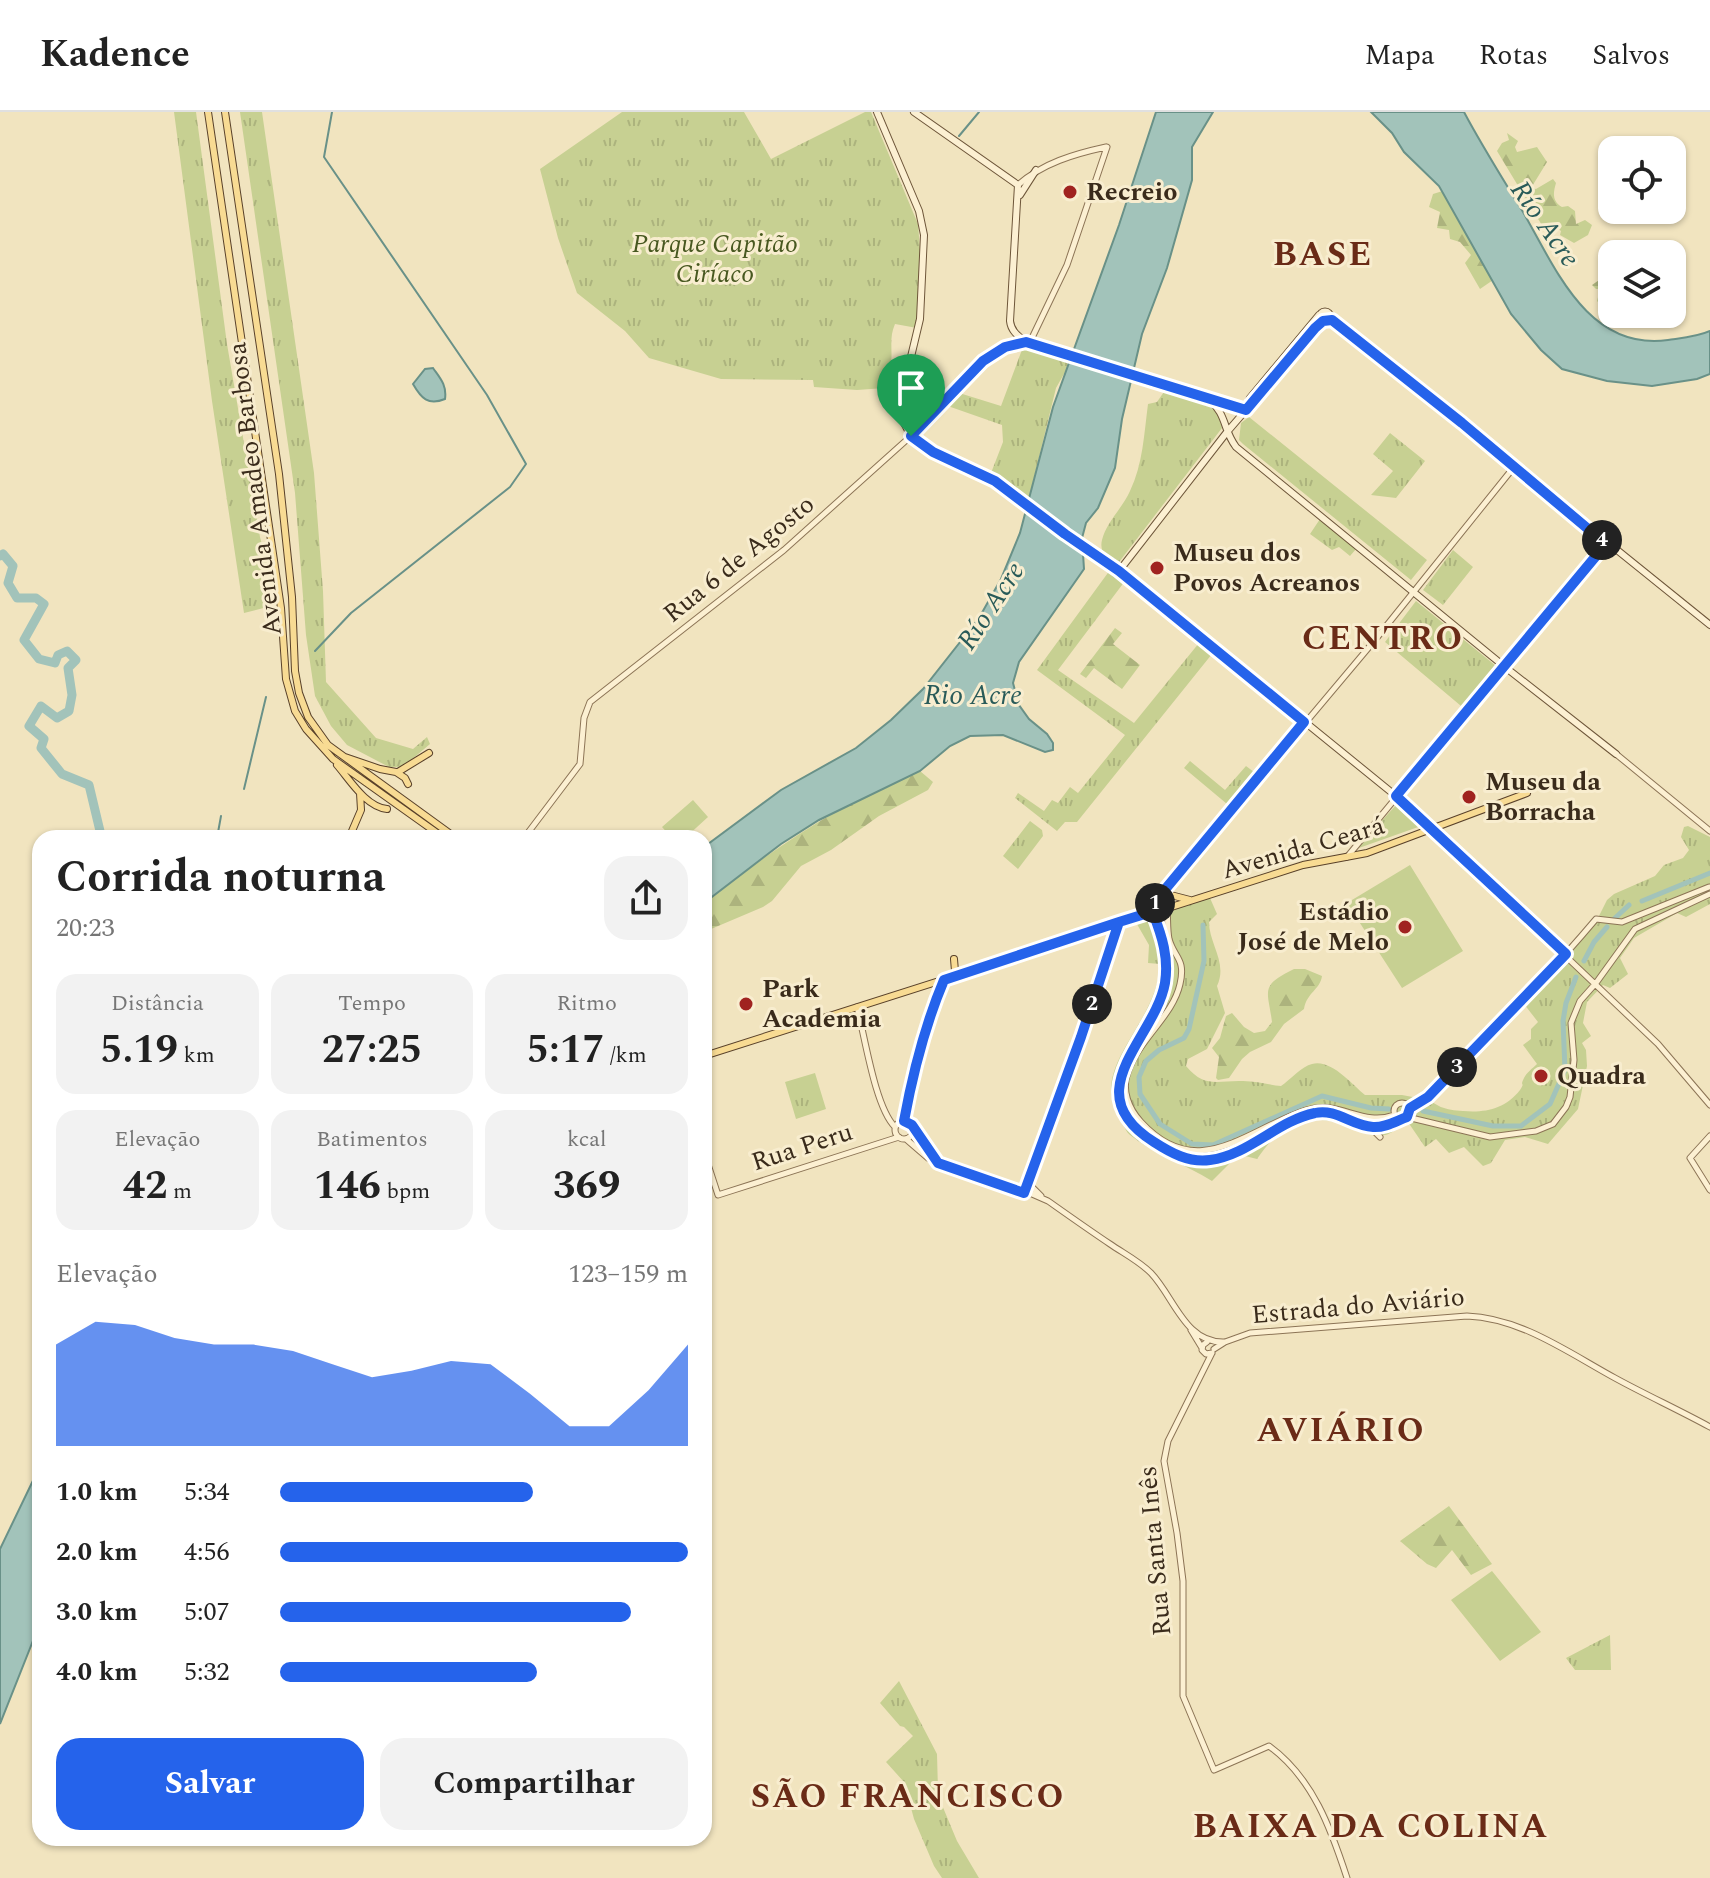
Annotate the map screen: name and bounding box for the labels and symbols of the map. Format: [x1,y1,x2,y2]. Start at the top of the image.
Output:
water label: Río Acre [1499,171,1591,277]
place label: Recreio [1086,172,1177,212]
marker: Recreio [1061,183,1079,201]
park label: Parque Capitão Ciríaco [632,224,798,294]
district label: BASE [1273,229,1373,281]
street label: Avenida Amadeo Barbosa [217,340,293,638]
pin [877,354,945,436]
street label: Rua 6 de Agosto [654,485,824,633]
pin: 4 [1582,520,1622,560]
place label: Museu dos Povos Acreanos [1173,533,1360,603]
water label: Río Acre [946,553,1036,659]
marker: Museu dos Povos Acreanos [1148,559,1166,577]
district label: CENTRO [1302,613,1464,665]
water label: Rio Acre [924,674,1022,717]
place label: Museu da Borracha [1485,762,1601,832]
marker: Museu da Borracha [1460,788,1478,806]
street label: Avenida Ceará [1217,806,1390,890]
pin: 1 [1135,883,1175,923]
place label: Estádio José de Melo [1237,892,1389,962]
marker: Estádio José de Melo [1396,918,1414,936]
place label: Park Academia [762,969,882,1039]
pin: 2 [1072,984,1112,1024]
marker: Park Academia [737,995,755,1013]
pin: 3 [1437,1047,1477,1087]
place label: Quadra [1557,1056,1647,1096]
marker: Quadra [1532,1067,1550,1085]
street label: Rua Peru [746,1112,858,1182]
street label: Estrada do Aviário [1250,1277,1466,1335]
district label: AVIÁRIO [1256,1405,1426,1457]
street label: Rua Santa Inês [1128,1464,1182,1638]
district label: SÃO FRANCISCO [751,1771,1065,1823]
district label: BAIXA DA COLINA [1193,1801,1549,1853]

